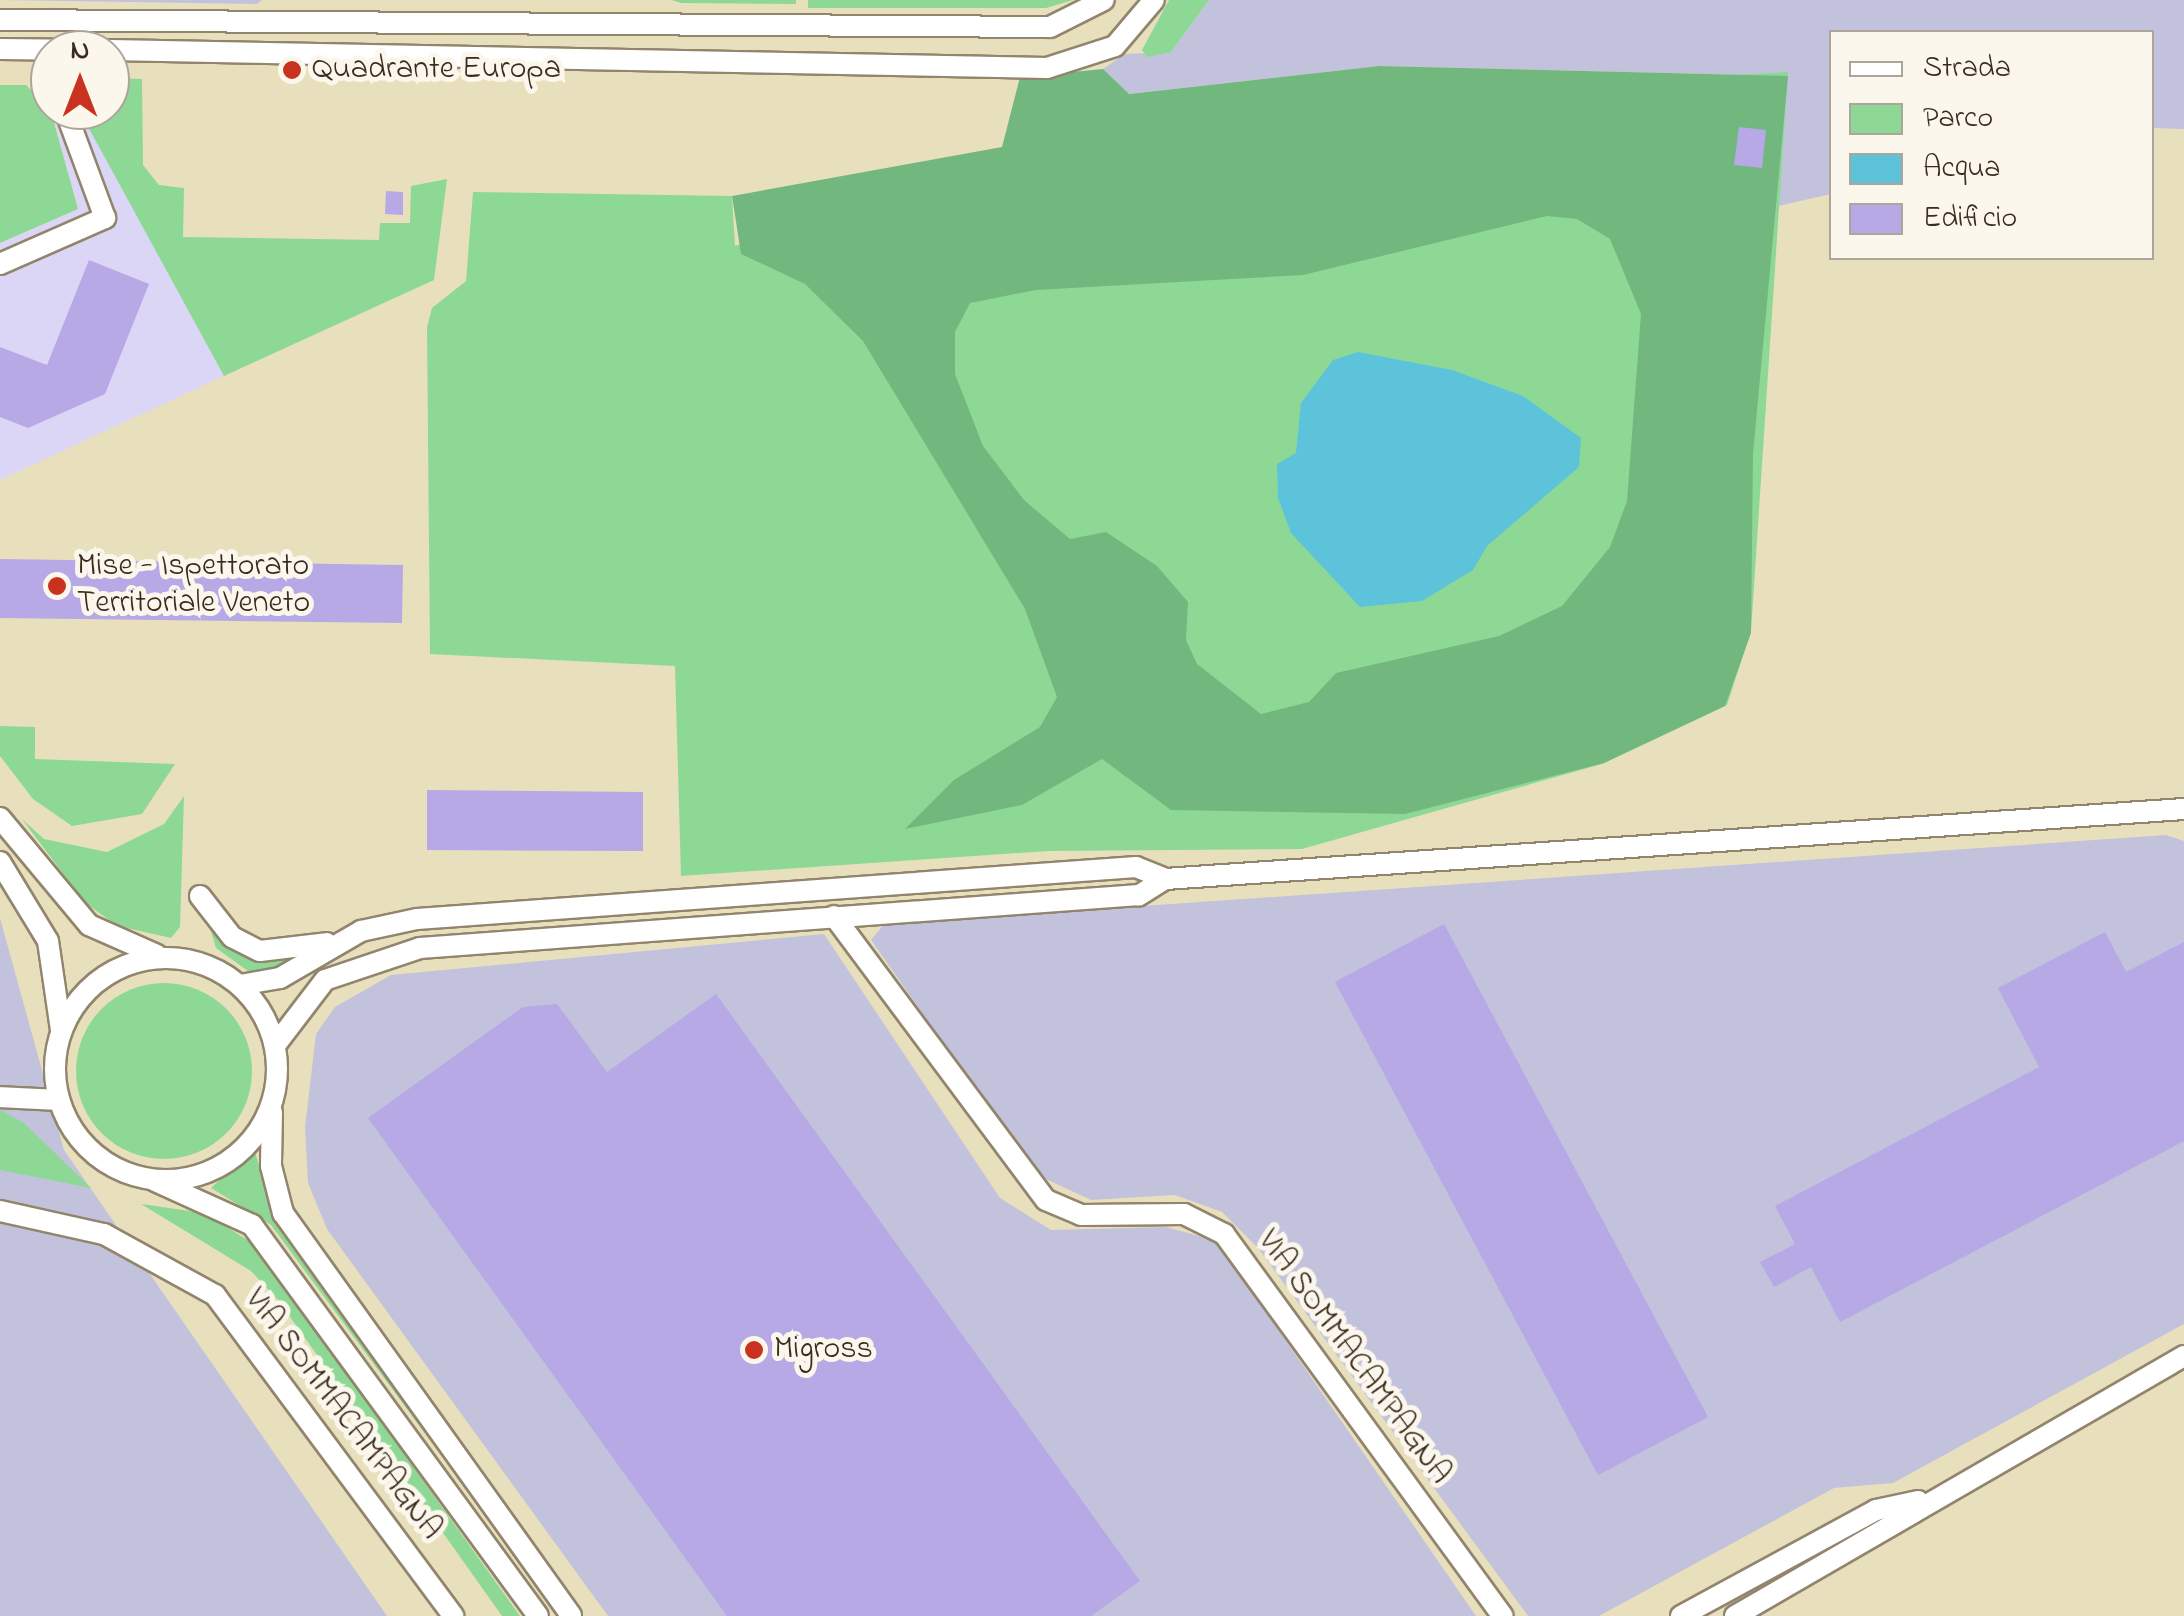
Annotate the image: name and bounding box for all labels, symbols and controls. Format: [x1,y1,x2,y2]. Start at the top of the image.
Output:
north arrow [30,30,130,130]
legend [1829,30,2154,260]
text: N [71,31,89,72]
text: Strada [1923,47,2011,91]
place label: Quadrante Europa [312,51,561,89]
marker: Quadrante Europa [281,59,303,81]
text: Parco [1923,97,1993,141]
text: Acqua [1923,147,2001,191]
text: Edificio [1923,197,2017,241]
place label: Mise - Ispettorato Territoriale Veneto [77,549,310,624]
marker: Mise - Ispettorato Territoriale Veneto [46,575,68,597]
street label: VIA SOMMACAMPAGNA [1248,1223,1458,1493]
street label: VIA SOMMACAMPAGNA [235,1282,449,1548]
place label: Migross [774,1331,873,1369]
marker: Migross [743,1339,765,1361]

